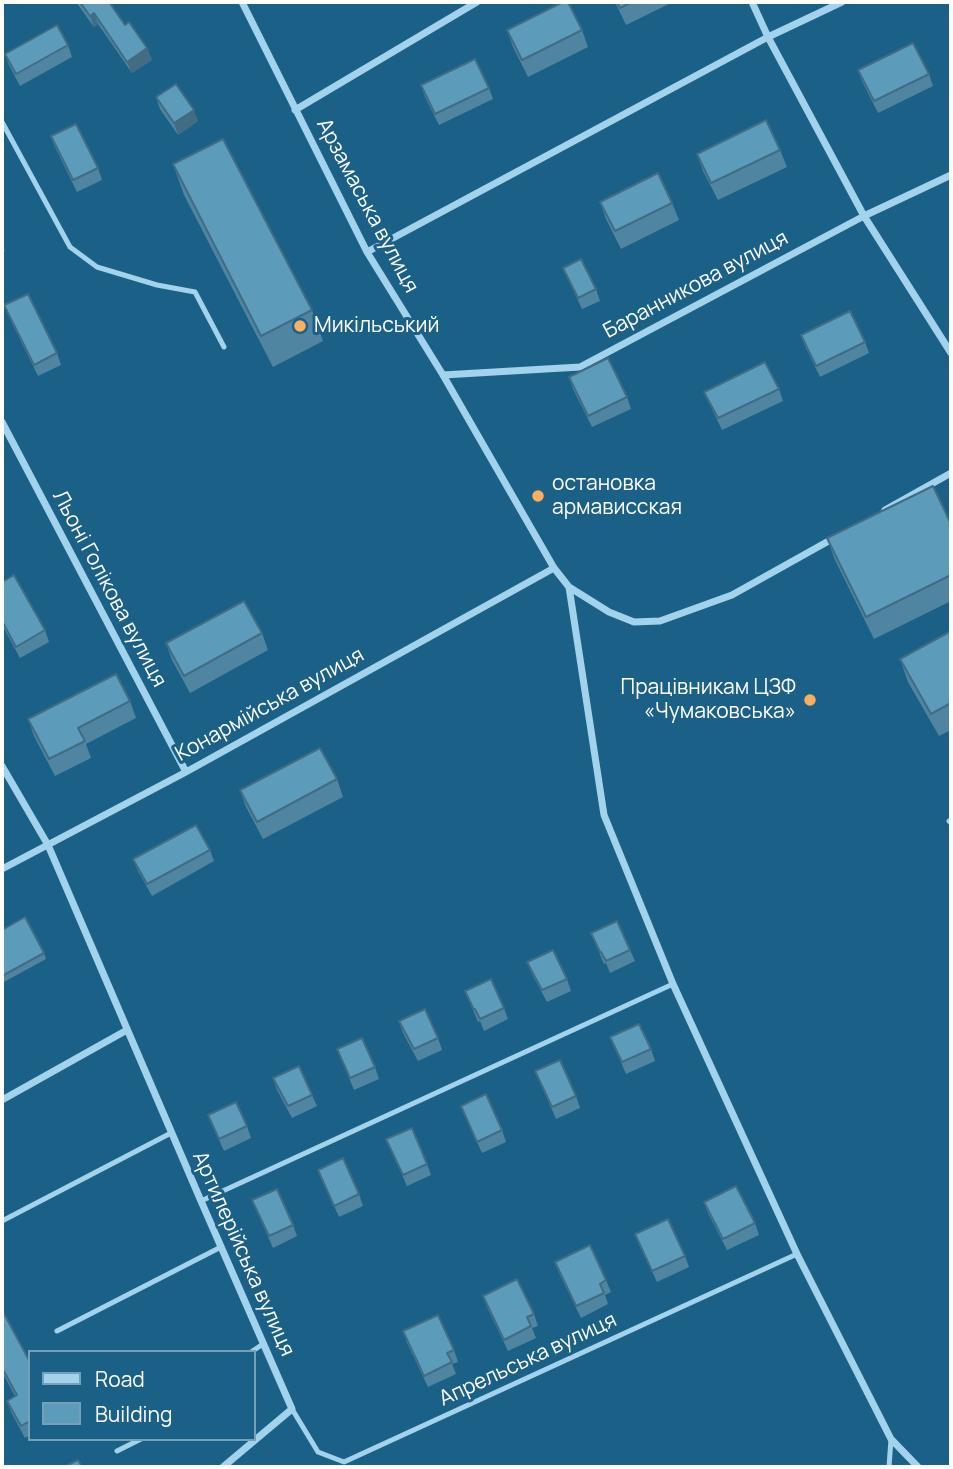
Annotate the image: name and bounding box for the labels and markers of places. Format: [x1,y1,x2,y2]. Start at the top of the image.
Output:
place label: Микільський [314,313,439,339]
marker: Микільський [292,318,308,334]
place label: остановка армависская [552,471,682,521]
marker: остановка армависская [530,488,546,504]
place label: Працівникам ЦЗФ «Чумаковська» [621,675,796,725]
marker: Працівникам ЦЗФ «Чумаковська» [802,692,818,708]

